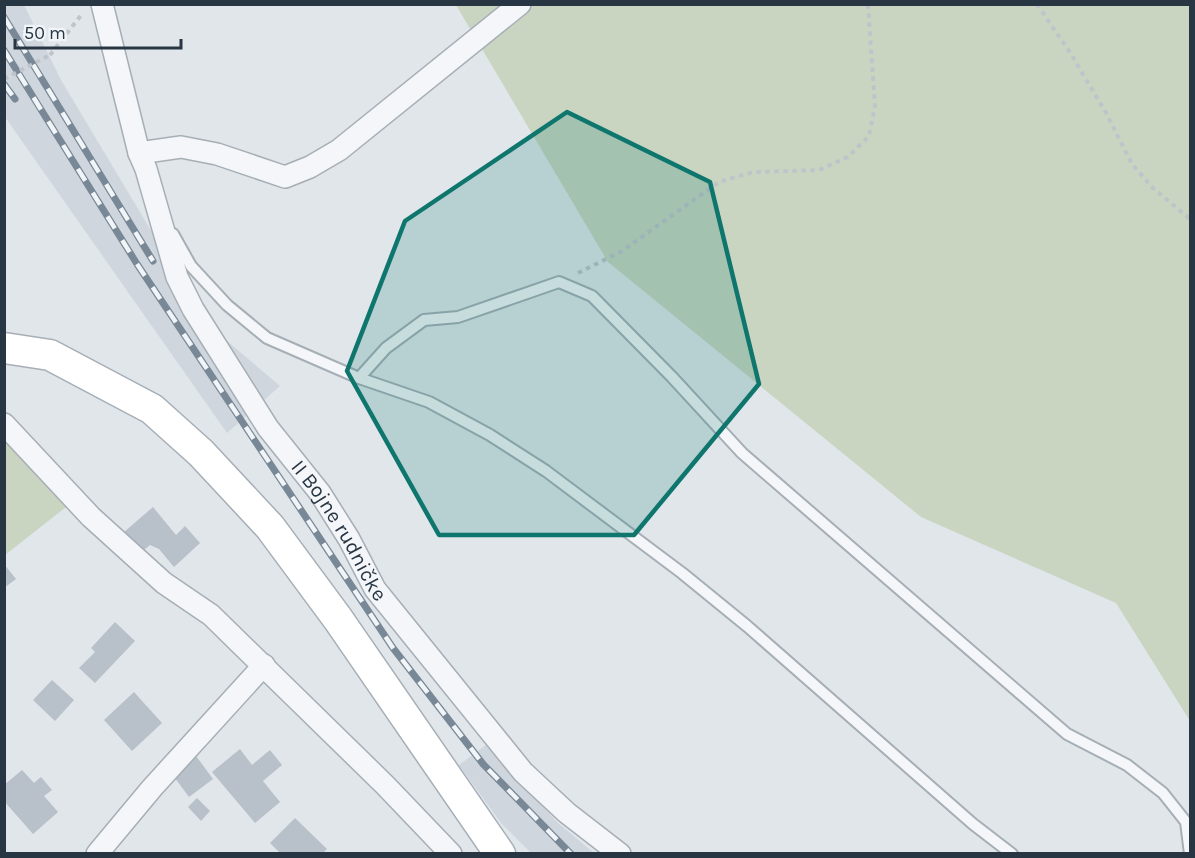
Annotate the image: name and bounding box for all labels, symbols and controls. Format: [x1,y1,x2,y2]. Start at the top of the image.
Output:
scale bar [15,12,182,50]
text: 50 m [24,22,66,44]
street label: II Bojne rudničke [286,455,392,606]

